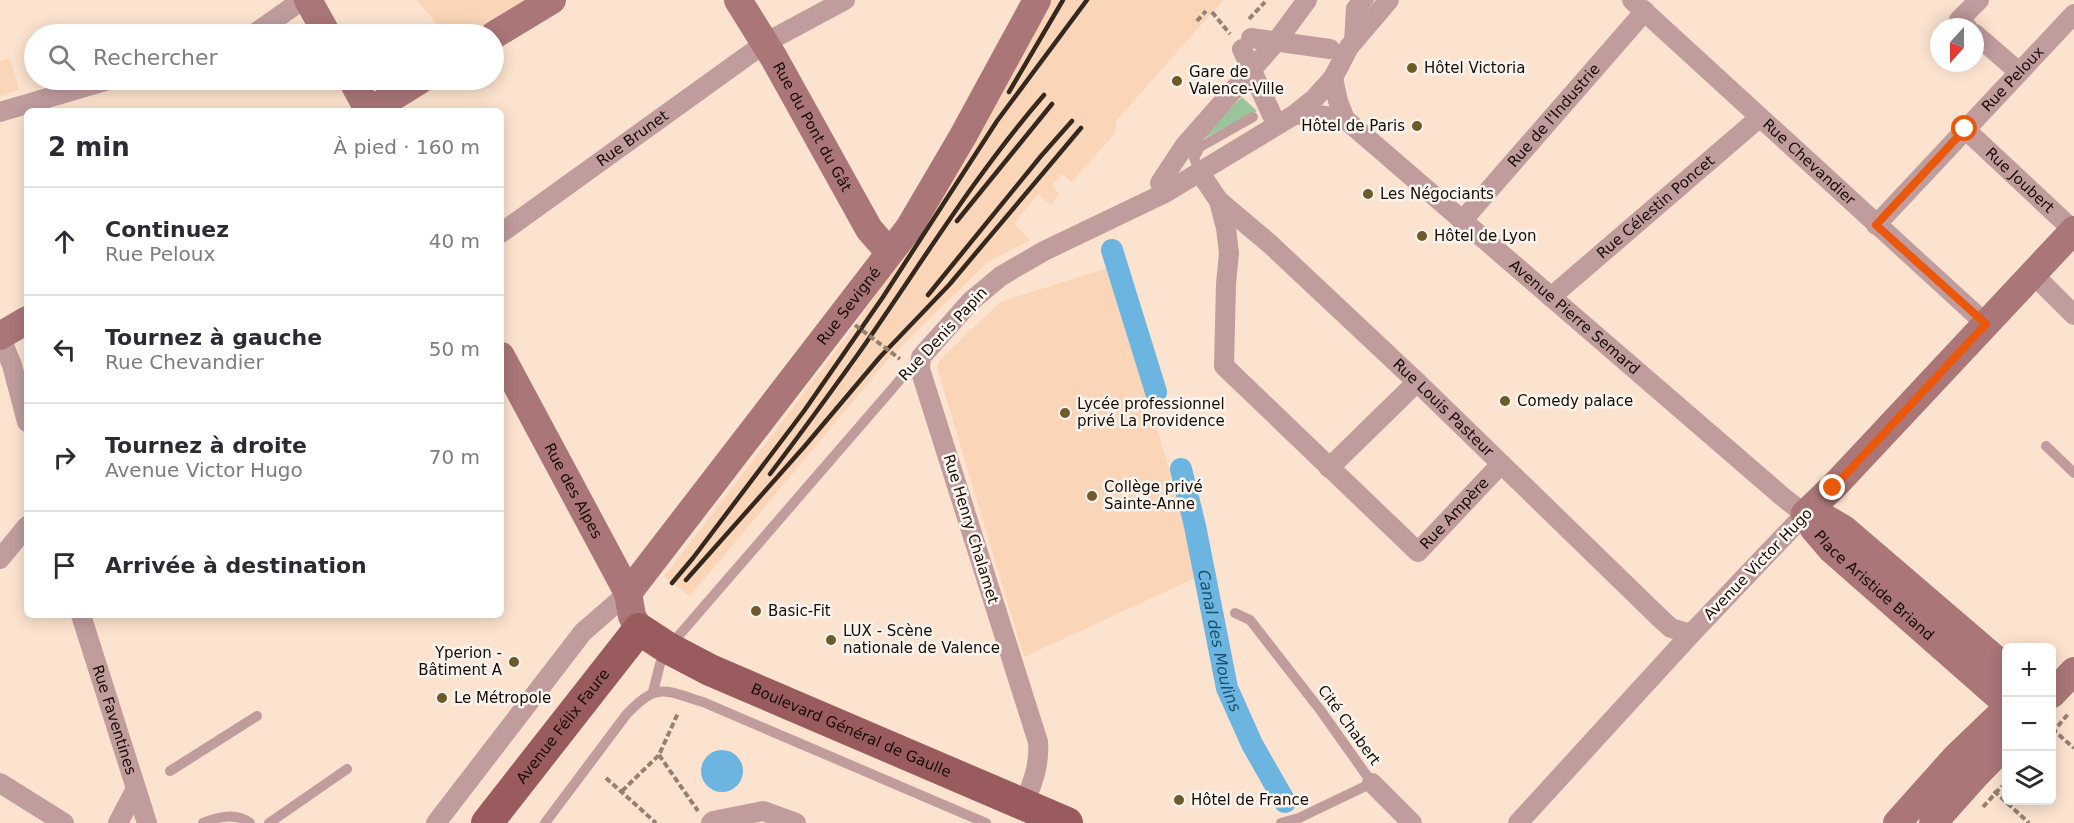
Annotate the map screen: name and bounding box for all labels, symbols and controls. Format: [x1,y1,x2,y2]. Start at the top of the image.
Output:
north arrow [1930,18,1984,72]
search box [24,24,504,90]
icon: search [45,41,78,74]
street label: Rue Peloux [1978,43,2048,116]
text: Rechercher [93,45,218,70]
street label: Rue du Pont du Gât [769,59,855,195]
place label: Hôtel Victoria [1424,59,1525,77]
street label: Rue de l'Industrie [1504,60,1604,171]
marker: Hôtel Victoria [1405,61,1419,75]
place label: Gare de Valence-Ville [1189,63,1284,98]
marker: Gare de Valence-Ville [1170,74,1184,88]
street label: Rue Brunet [593,106,672,170]
street label: Rue Chevandier [1759,115,1860,209]
route start [1951,115,1977,141]
place label: Hôtel de Paris [1301,117,1405,135]
marker: Hôtel de Paris [1410,119,1424,133]
text: 2 min [48,132,130,162]
text: À pied · 160 m [334,135,480,159]
street label: Rue Joubert [1982,144,2058,217]
street label: Rue Célestin Poncet [1593,151,1718,262]
place label: Les Négociants [1380,185,1494,203]
marker: Les Négociants [1361,187,1375,201]
text: Continuez [105,217,229,242]
icon: ahead [48,225,81,258]
place label: Hôtel de Lyon [1434,227,1537,245]
text: 40 m [429,229,480,253]
marker: Hôtel de Lyon [1415,229,1429,243]
text: Rue Peloux [105,242,215,266]
street label: Avenue Pierre Semard [1506,256,1643,378]
street label: Rue Sevigné [813,264,884,349]
street label: Rue Denis Papin [895,284,991,384]
text: Tournez à gauche [105,325,322,350]
icon: left [48,333,81,366]
text: 50 m [429,337,480,361]
text: Rue Chevandier [105,350,264,374]
street label: Rue Louis Pasteur [1389,355,1498,461]
place label: Comedy palace [1517,392,1633,410]
marker: Comedy palace [1498,394,1512,408]
place label: Lycée professionnel privé La Providence [1077,395,1225,430]
marker: Lycée professionnel privé La Providence [1058,406,1072,420]
text: Tournez à droite [105,433,307,458]
street label: Rue des Alpes [540,440,606,542]
icon: right [48,441,81,474]
text: 70 m [429,445,480,469]
street label: Rue Henry Chalamet [940,452,1002,606]
text: Avenue Victor Hugo [105,458,303,482]
street label: Rue Ampère [1416,474,1492,553]
route end [1819,474,1845,500]
place label: Collège privé Sainte-Anne [1104,478,1203,513]
marker: Collège privé Sainte-Anne [1085,489,1099,503]
street label: Avenue Victor Hugo [1700,504,1816,624]
street label: Place Aristide Briand [1810,527,1938,644]
icon: arrive [48,549,81,582]
text: Arrivée à destination [105,553,367,578]
water label: Canal des Moulins [1194,568,1245,715]
place label: Basic-Fit [768,602,831,620]
marker: Basic-Fit [749,604,763,618]
place label: LUX - Scène nationale de Valence [843,622,1000,657]
marker: LUX - Scène nationale de Valence [824,633,838,647]
map controls [2002,643,2056,805]
button: + [2002,643,2056,697]
place label: Yperion - Bâtiment A [418,644,503,679]
marker: Yperion - Bâtiment A [507,655,521,669]
street label: Rue Faventines [88,663,140,777]
street label: Avenue Félix Faure [512,665,613,787]
street label: Boulevard Général de Gaulle [748,680,954,781]
street label: Cité Chabert [1314,681,1384,769]
place label: Le Métropole [454,689,551,707]
marker: Le Métropole [435,691,449,705]
button: − [2002,697,2056,751]
button: layers [2002,751,2056,805]
place label: Hôtel de France [1191,791,1309,809]
marker: Hôtel de France [1172,793,1186,807]

